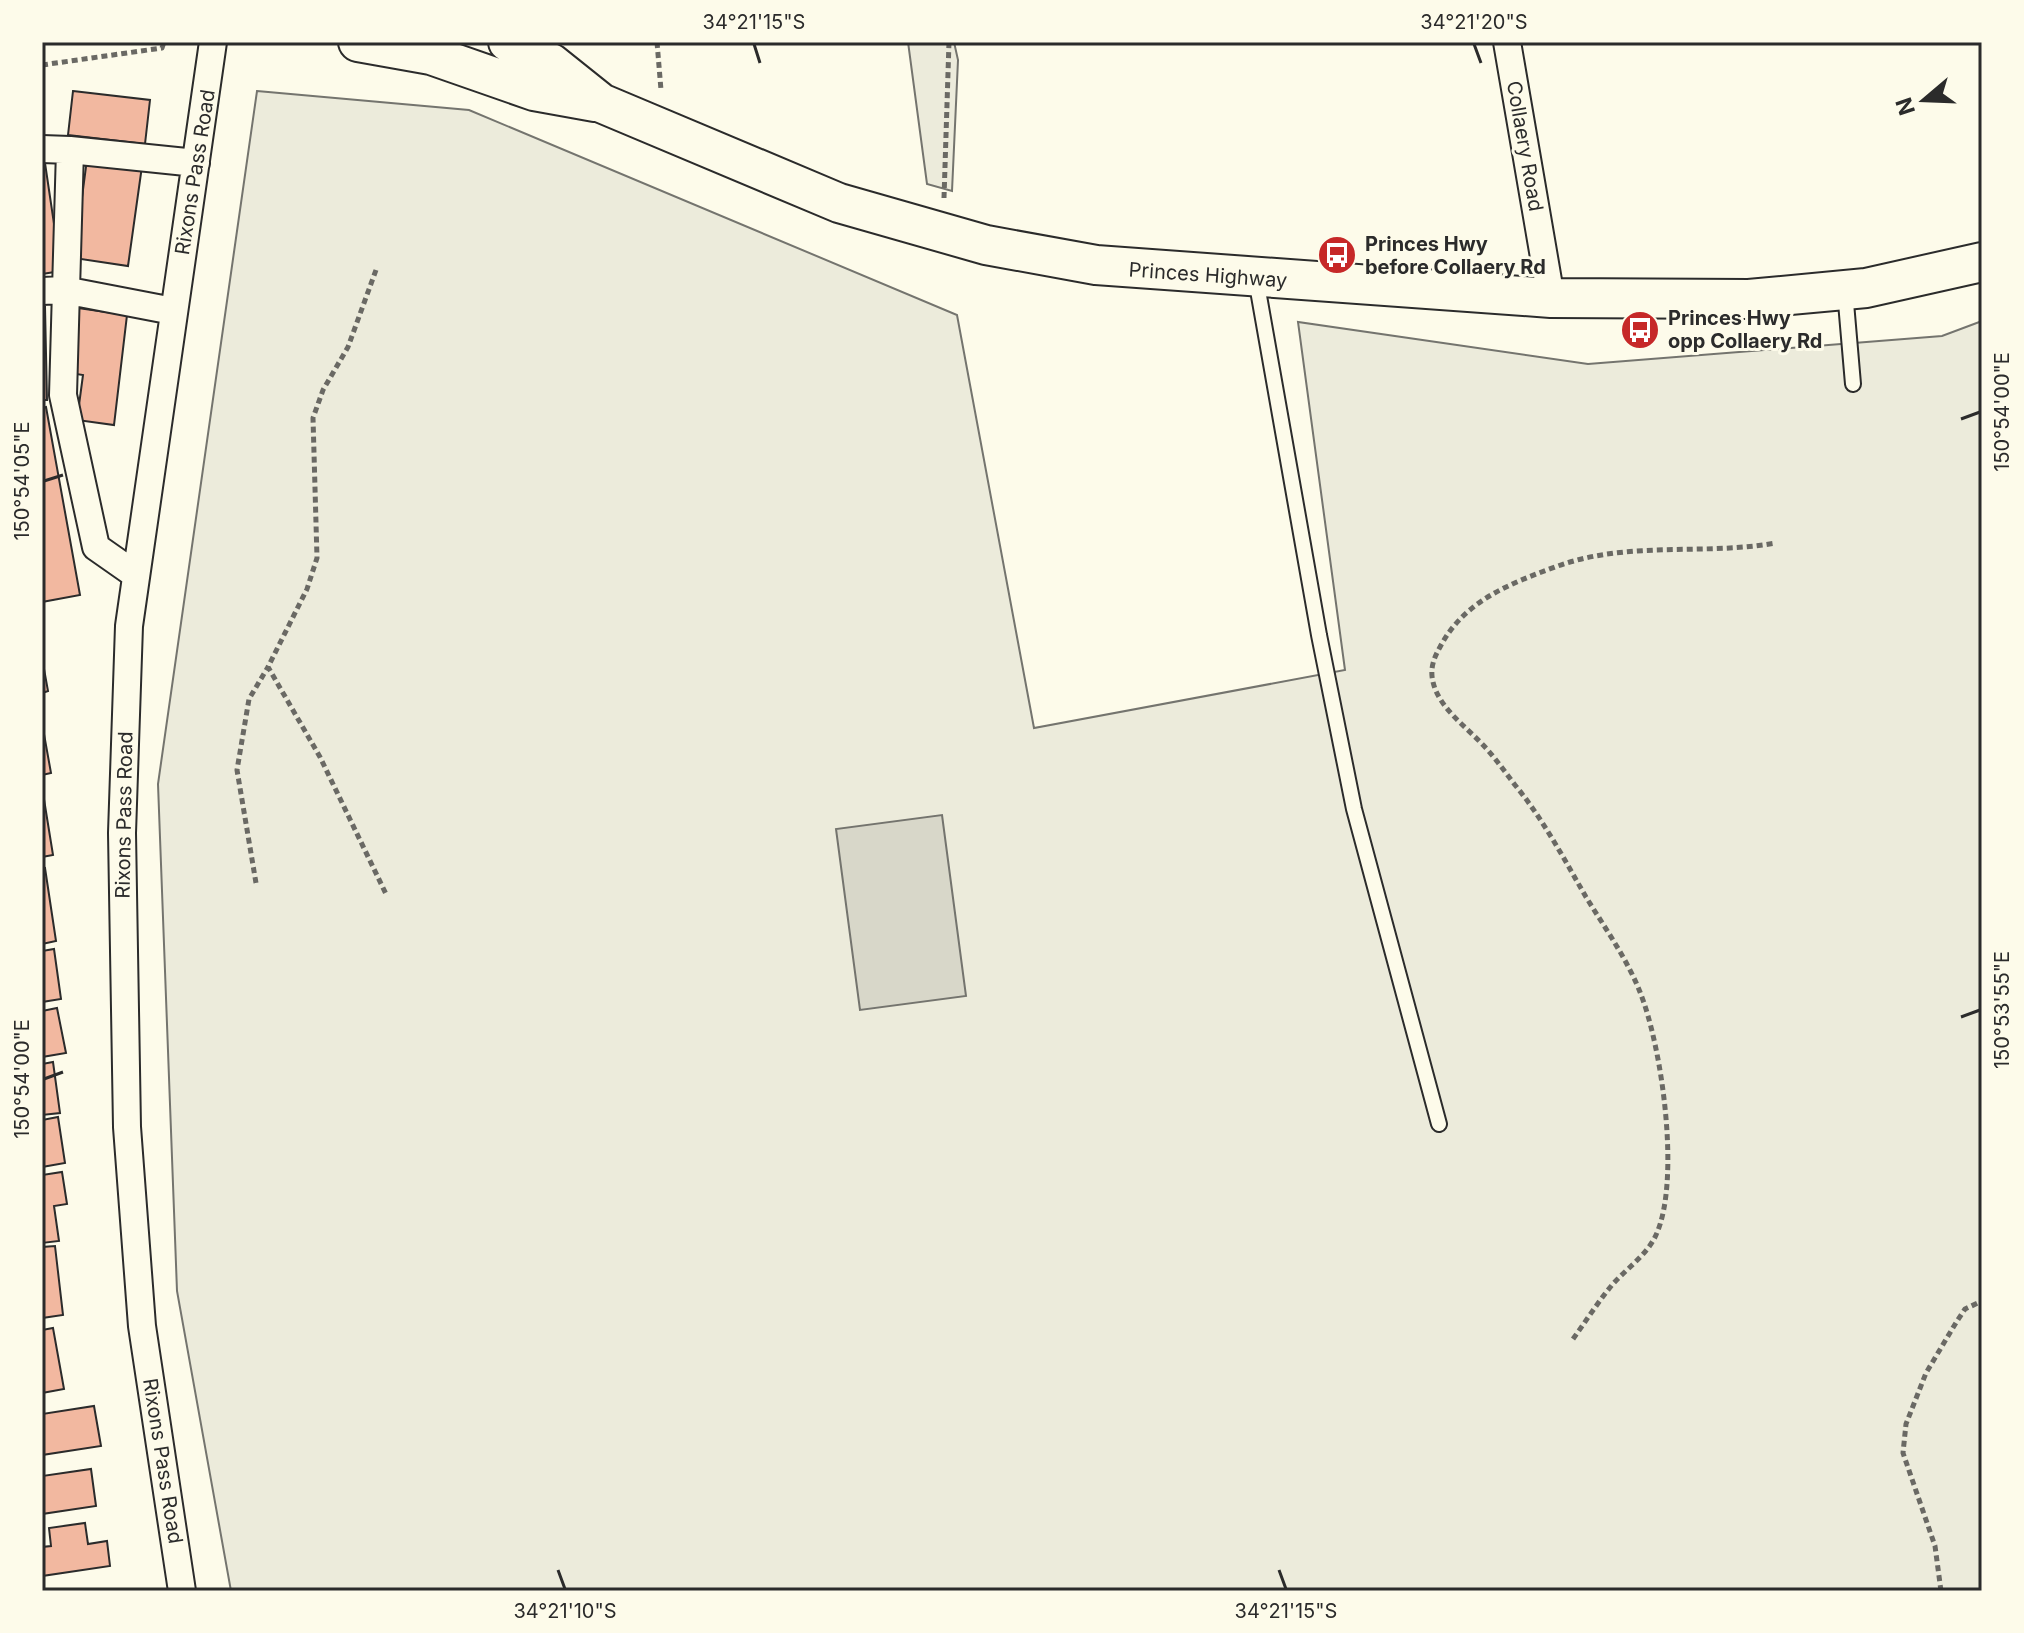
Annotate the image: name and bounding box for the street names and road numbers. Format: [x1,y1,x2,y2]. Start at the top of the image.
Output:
street label: Collaery Road [1502,79,1548,213]
street label: Rixons Pass Road [170,88,220,256]
street label: Princes Highway [1128,257,1288,293]
street label: Rixons Pass Road [111,731,137,899]
street label: Rixons Pass Road [138,1377,188,1545]

